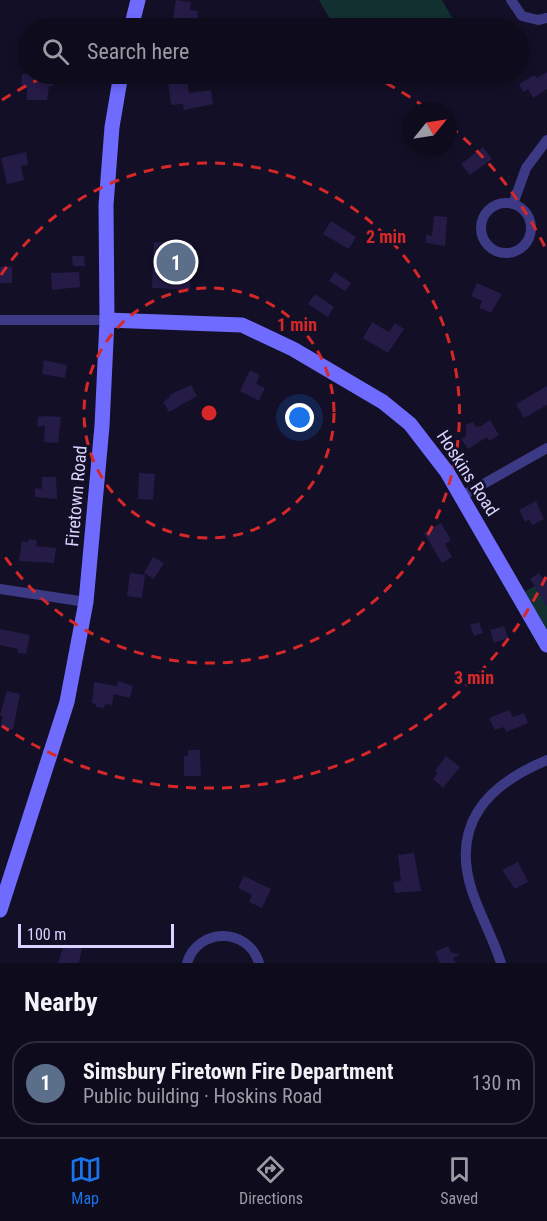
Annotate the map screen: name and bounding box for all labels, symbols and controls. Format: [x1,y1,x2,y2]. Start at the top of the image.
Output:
search box [18,18,529,84]
icon: search [39,35,72,68]
text: Search here [87,39,189,64]
north arrow [403,102,457,156]
text: 2 min [366,226,406,247]
pin: 1 [156,240,195,284]
text: 1 min [277,314,317,335]
centre of rings [199,403,219,423]
your location [285,403,314,432]
street label: Hoskins Road [433,426,503,520]
street label: Firetown Road [61,445,91,547]
text: 3 min [454,667,494,688]
scale bar [18,921,174,948]
text: 100 m [27,925,66,944]
text: Nearby [24,987,98,1017]
text: Simsbury Firetown Fire Department [83,1059,394,1084]
text: 1 [40,1071,51,1095]
text: 130 m [472,1071,521,1095]
text: Public building · Hoskins Road [83,1084,322,1108]
tab: Map [69,1153,102,1208]
tab: Directions [239,1153,303,1208]
tab: Saved [440,1153,478,1208]

